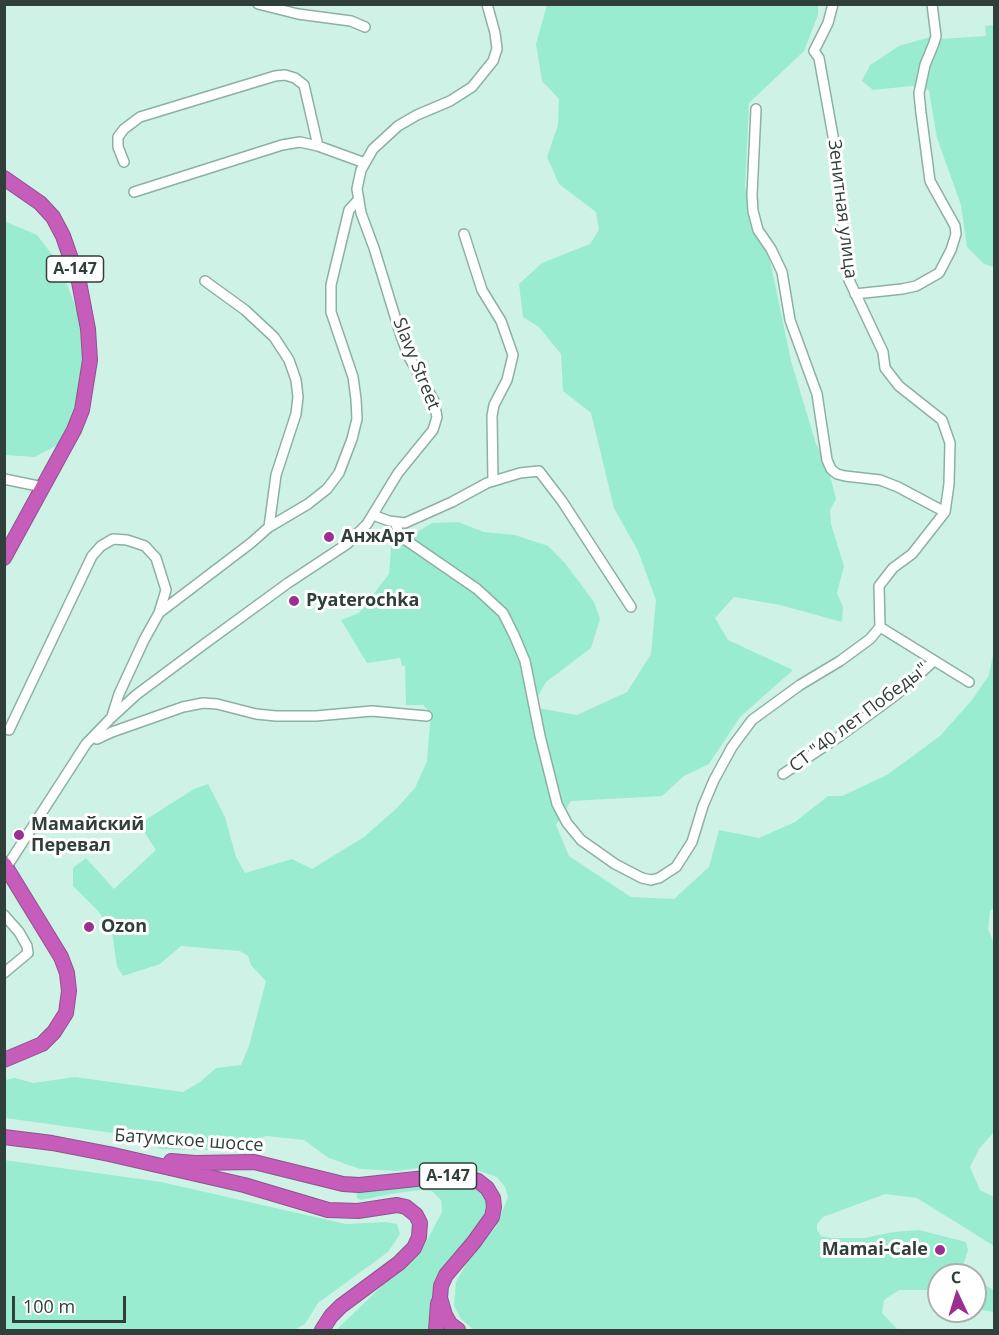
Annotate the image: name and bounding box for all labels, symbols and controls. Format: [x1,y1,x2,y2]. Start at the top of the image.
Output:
street label: Зенитная улица [823,138,861,280]
road number: А-147 [46,256,104,282]
street label: Slavy Street [388,315,444,413]
place label: АнжАрт [341,526,415,548]
marker: АнжАрт [322,530,336,544]
place label: Pyaterochka [306,590,419,612]
marker: Pyaterochka [287,594,301,608]
street label: СТ "40 лет Победы" [785,659,933,777]
place label: Мамайский Перевал [31,814,144,856]
marker: Мамайский Перевал [12,828,26,842]
place label: Ozon [101,916,147,938]
marker: Ozon [82,920,96,934]
street label: Батумское шоссе [114,1125,264,1157]
road number: А-147 [420,1163,476,1189]
place label: Mamai-Cale [822,1239,928,1261]
marker: Mamai-Cale [933,1243,947,1257]
north arrow [927,1263,987,1323]
text: С [950,1266,962,1288]
scale bar [15,1284,129,1322]
text: 100 m [23,1294,75,1318]

